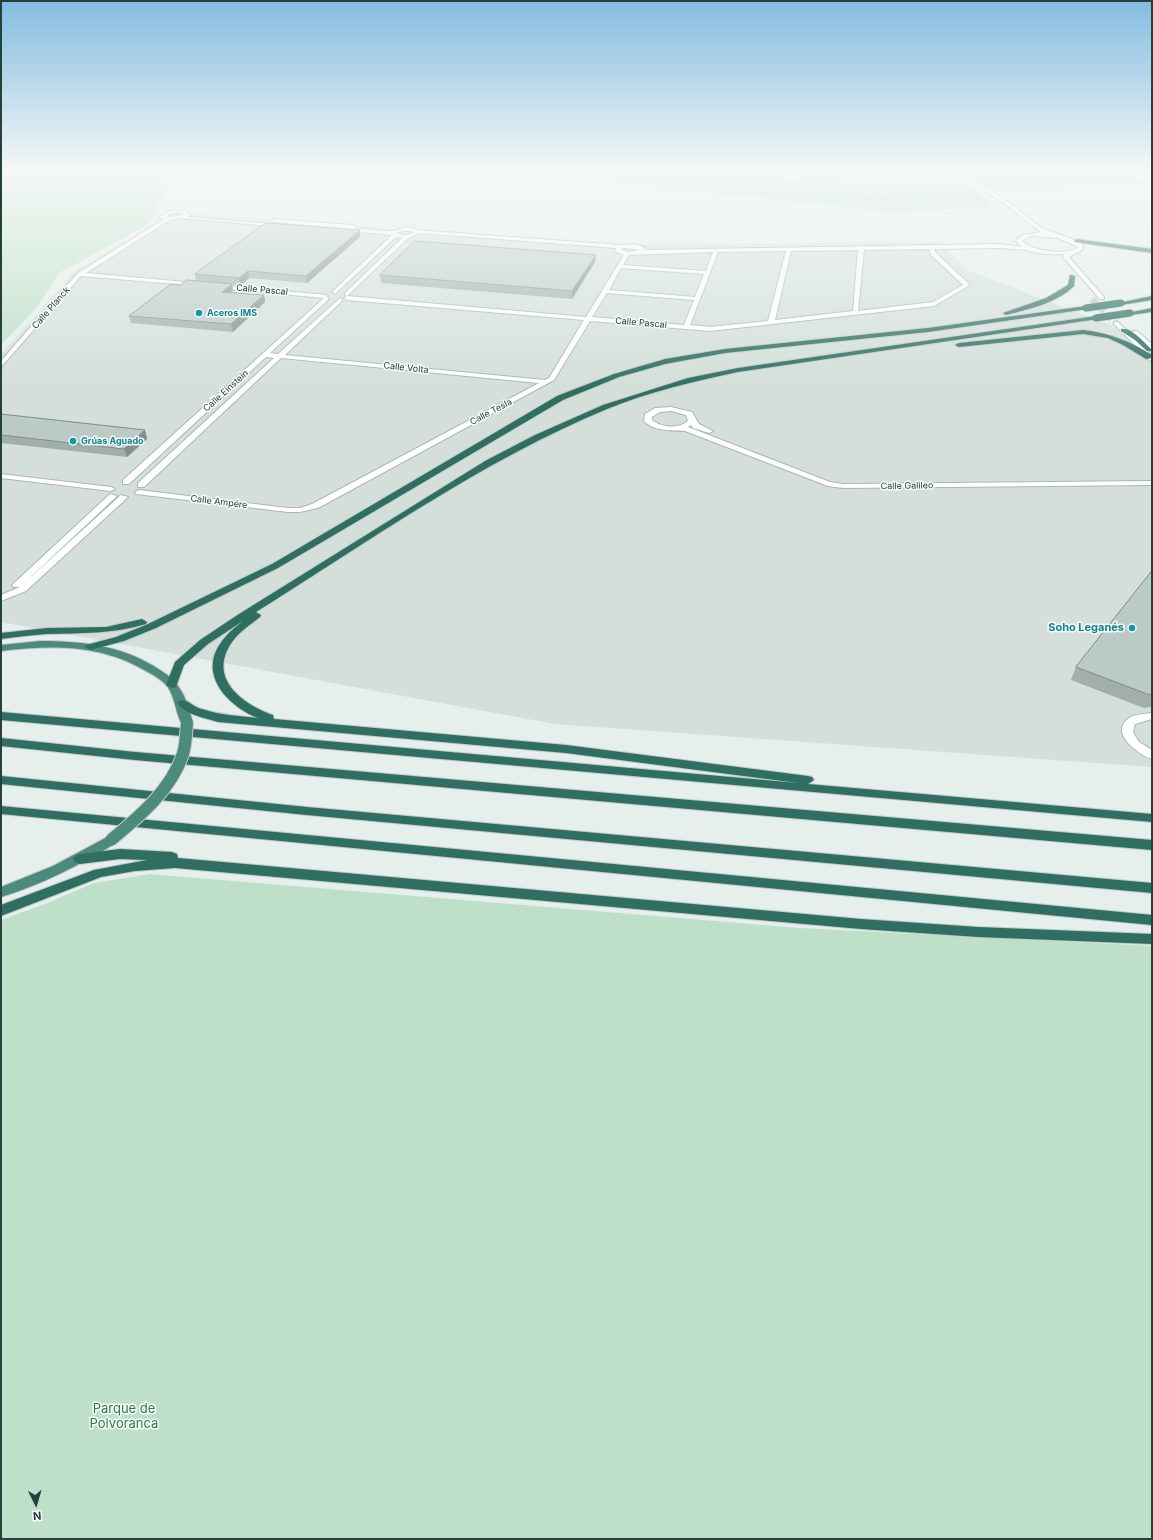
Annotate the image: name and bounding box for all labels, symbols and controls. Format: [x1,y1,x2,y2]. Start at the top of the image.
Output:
street label: Calle Pascal [236,282,288,298]
street label: Calle Planck [30,285,72,331]
marker: Aceros IMS [194,308,204,318]
place label: Aceros IMS [207,308,257,318]
street label: Calle Pascal [615,315,667,331]
street label: Calle Volta [383,360,429,376]
street label: Calle Einstein [201,368,251,414]
street label: Calle Tesla [468,396,514,428]
marker: Grúas Aguado [68,436,78,446]
place label: Grúas Aguado [81,436,144,446]
street label: Calle Galileo [881,480,933,492]
street label: Calle Ampére [190,493,248,511]
place label: Soho Leganés [1048,621,1124,635]
marker: Soho Leganés [1127,623,1137,633]
park label: Parque de Polvoranca [90,1401,158,1432]
north arrow [16,1484,56,1524]
text: N [32,1509,42,1523]

